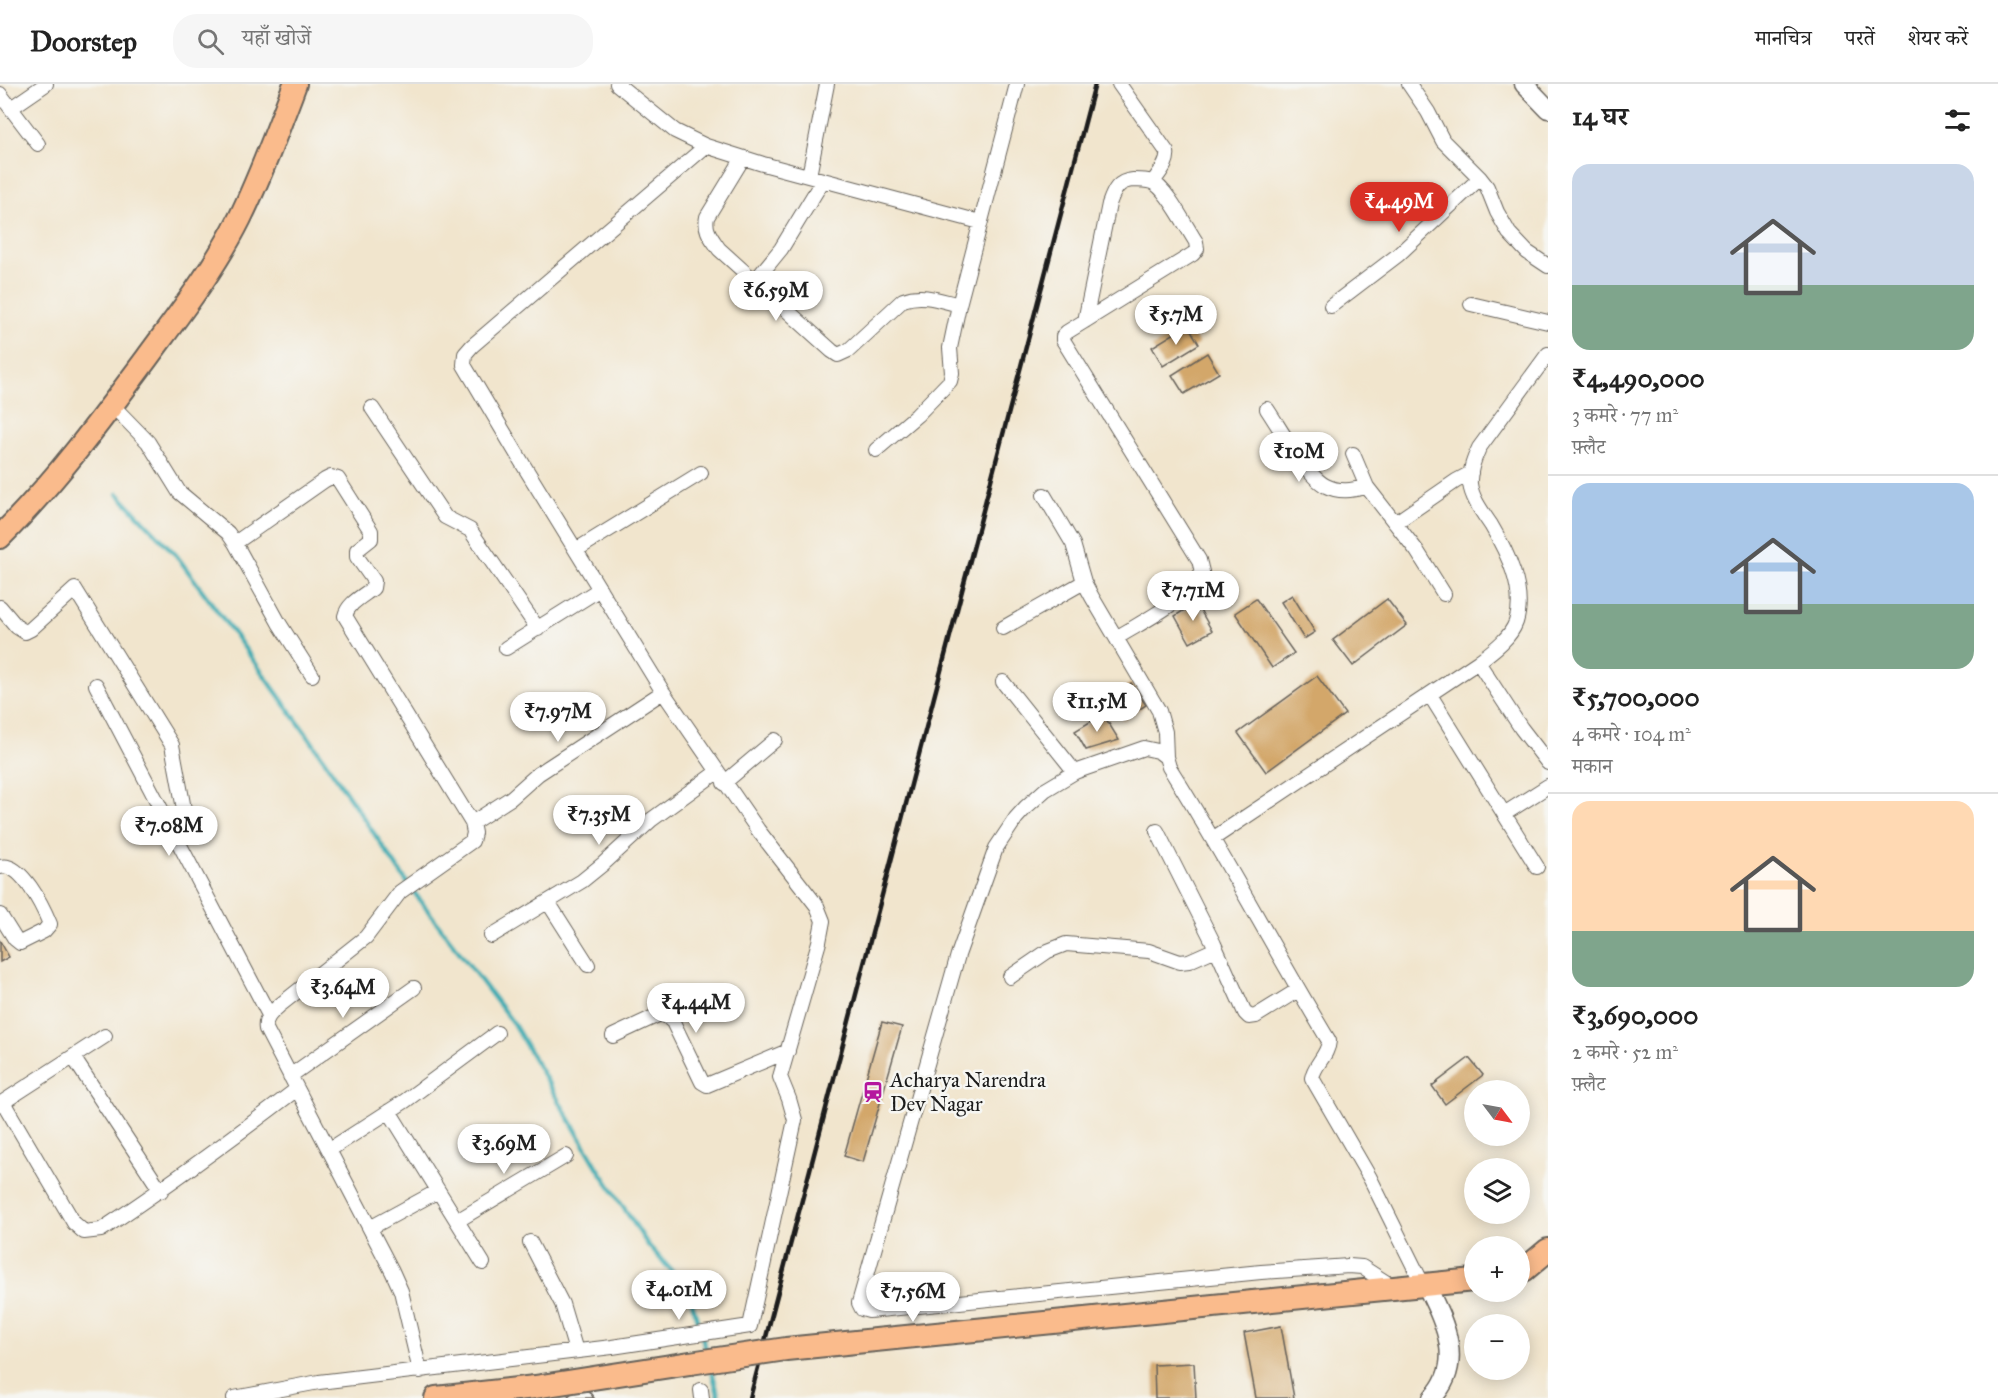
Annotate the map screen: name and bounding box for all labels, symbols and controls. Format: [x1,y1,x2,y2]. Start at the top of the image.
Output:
search box [173,14,593,68]
text: Doorstep [30,24,137,59]
text: यहाँ खोजें [242,24,311,51]
icon: search [194,25,227,58]
text: मानचित्र [1755,25,1812,51]
text: परतें [1845,25,1875,51]
text: शेयर करें [1908,25,1968,51]
text: 14 घर [1572,100,1628,132]
icon: filters [1941,104,1974,137]
pin: ₹4.49M [1350,182,1448,233]
text: ₹4.49M [1364,189,1434,213]
icon: home [1719,203,1827,311]
pin: ₹6.59M [727,271,825,322]
text: ₹6.59M [743,278,809,302]
pin: ₹5.7M [1134,295,1218,346]
text: ₹5.7M [1149,302,1203,326]
text: ₹4,490,000 [1572,362,1705,394]
text: 3 कमरे · 77 m² [1572,403,1678,427]
pin: ₹10M [1263,432,1335,483]
text: फ़्लैट [1572,435,1605,459]
text: ₹10M [1273,439,1325,463]
icon: home [1719,522,1827,630]
pin: ₹7.71M [1144,571,1242,622]
text: ₹7.71M [1161,578,1225,602]
text: ₹5,700,000 [1572,681,1700,713]
pin: ₹11.5M [1048,682,1146,733]
text: ₹11.5M [1067,689,1127,713]
pin: ₹7.97M [509,692,607,743]
text: ₹7.97M [524,699,592,723]
text: 4 कमरे · 104 m² [1572,722,1691,746]
text: मकान [1572,754,1613,778]
pin: ₹7.35M [550,795,648,846]
text: ₹7.35M [567,802,631,826]
pin: ₹7.08M [120,806,218,857]
text: ₹7.08M [135,813,203,837]
icon: home [1719,840,1827,948]
pin: ₹3.64M [294,968,392,1019]
text: ₹3.64M [310,975,376,999]
pin: ₹4.44M [647,983,745,1034]
text: ₹4.44M [661,990,731,1014]
text: ₹3,690,000 [1572,999,1698,1031]
text: 2 कमरे · 52 m² [1572,1040,1678,1064]
place label: Acharya Narendra Dev Nagar [889,1067,1046,1117]
text: फ़्लैट [1572,1072,1605,1096]
station icon: Acharya Narendra Dev Nagar [861,1080,885,1104]
north arrow [1464,1080,1530,1146]
map controls [1464,1080,1530,1380]
pin: ₹3.69M [455,1124,553,1175]
text: ₹3.69M [471,1131,537,1155]
button: layers [1464,1158,1530,1224]
button: + [1464,1236,1530,1302]
pin: ₹4.01M [630,1270,728,1321]
pin: ₹7.56M [864,1272,962,1323]
text: ₹4.01M [645,1277,713,1301]
text: ₹7.56M [880,1279,946,1303]
button: − [1464,1314,1530,1380]

